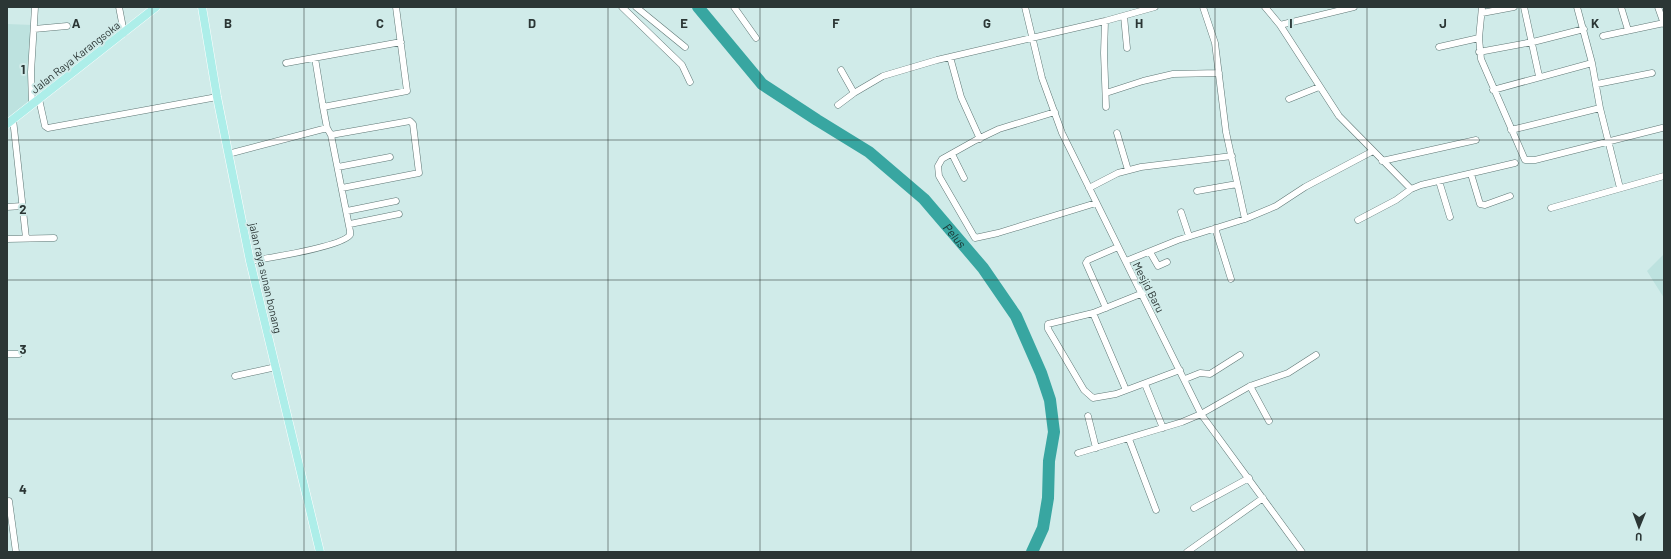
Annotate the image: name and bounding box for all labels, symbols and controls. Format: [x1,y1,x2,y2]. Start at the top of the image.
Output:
text: A [72,15,81,31]
text: B [224,15,232,31]
text: C [376,15,384,31]
text: D [528,15,536,31]
text: E [680,15,688,31]
text: F [832,15,840,31]
text: G [983,15,991,31]
text: H [1135,15,1143,31]
text: I [1289,15,1293,31]
text: J [1439,15,1447,31]
text: K [1591,15,1599,31]
street label: Jalan Raya Karangsoka [28,18,122,96]
text: 1 [21,61,25,77]
text: 2 [19,201,27,217]
street label: jalan raya sunan bonang [247,220,285,335]
water label: Pelus [941,220,970,251]
street label: Mesjid Baru [1131,260,1167,315]
text: 3 [19,341,27,357]
text: 4 [19,481,27,497]
north arrow [1619,507,1659,547]
text: U [1635,531,1642,544]

